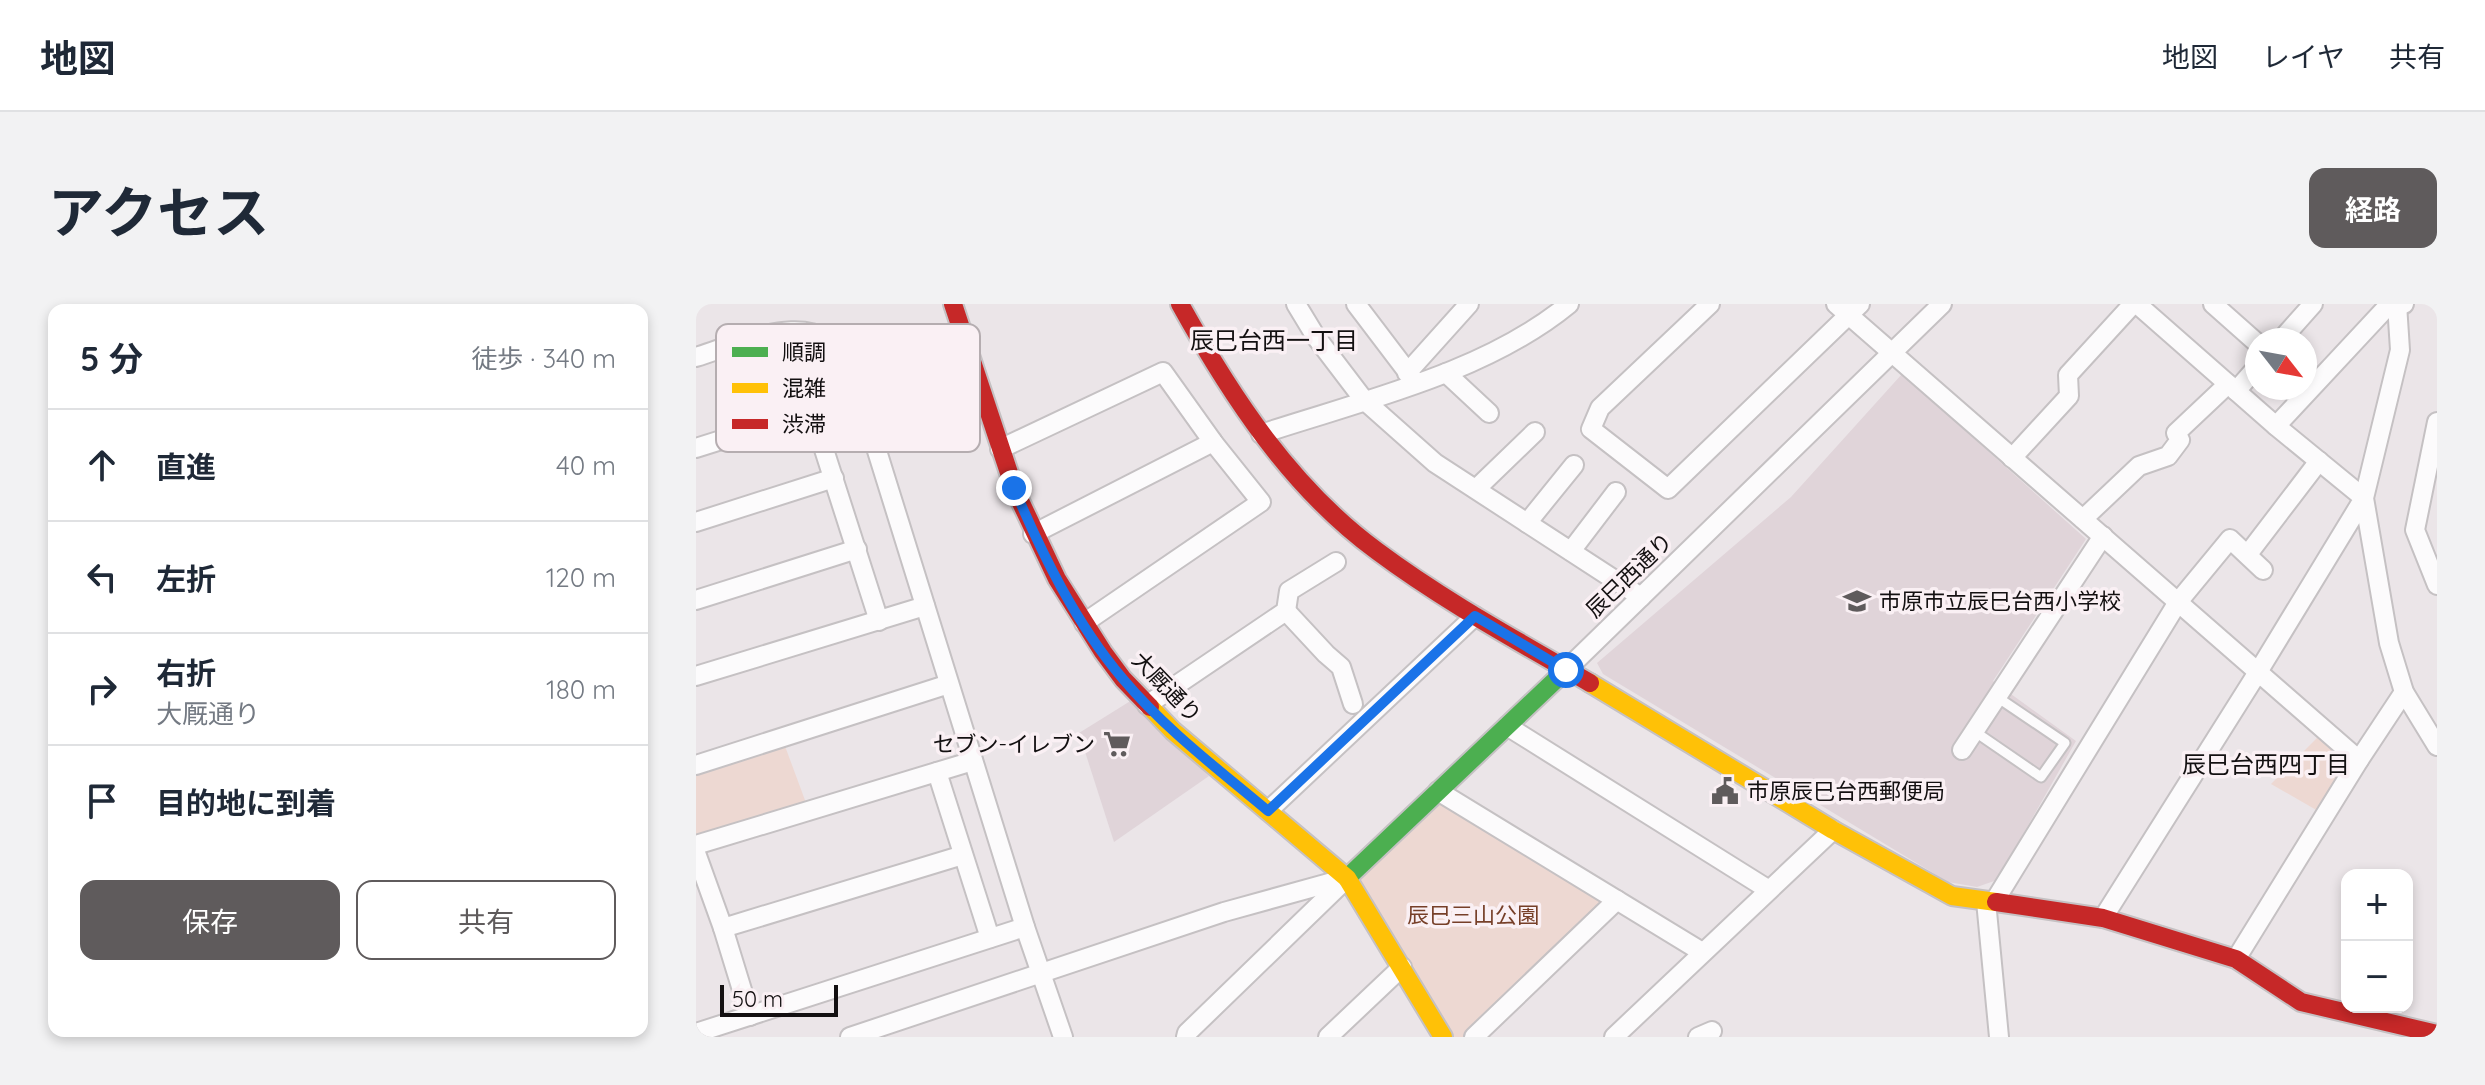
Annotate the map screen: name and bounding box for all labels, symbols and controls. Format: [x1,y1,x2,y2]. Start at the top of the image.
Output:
text: 地図 [40,34,116,82]
text: 地図 [2162,39,2218,74]
text: レイヤ [2262,39,2345,74]
text: 共有 [2389,39,2445,74]
button: 経路 [2309,168,2437,248]
text: アクセス [48,177,269,247]
legend [716,324,980,452]
district label: 辰巳台西一丁目 [1190,325,1358,355]
north arrow [2245,328,2317,400]
text: 5 分 [80,337,143,380]
text: 順調 [782,338,826,366]
text: 徒歩 · 340 m [471,342,616,375]
text: 混雑 [782,374,826,402]
text: 渋滞 [782,410,826,438]
icon: ahead [80,443,124,487]
text: 直進 [156,448,216,486]
text: 40 m [556,449,616,482]
route end [996,470,1032,506]
street label: 辰巳西通り [1580,527,1678,623]
icon: left [80,555,124,599]
text: 左折 [156,560,216,598]
text: 120 m [546,561,616,594]
school or university icon: 市原市立辰巳台西小学校 [1842,586,1872,616]
place label: 市原市立辰巳台西小学校 [1879,587,2121,615]
street label: 大厩通り [1126,646,1208,728]
route start [1548,652,1584,688]
text: 右折 [156,654,216,692]
icon: right [80,667,124,711]
text: 180 m [546,673,616,706]
text: 大厩通り [156,697,260,730]
supermarket icon: セブン-イレブン [1102,729,1132,759]
place label: セブン-イレブン [932,730,1095,758]
district label: 辰巳台西四丁目 [2182,749,2350,779]
public building icon: 市原辰巳台西郵便局 [1710,776,1740,806]
place label: 市原辰巳台西郵便局 [1747,777,1945,805]
icon: arrive [80,779,124,823]
text: 目的地に到着 [156,784,336,822]
map controls [2341,869,2413,1013]
button: + [2341,869,2413,941]
button: 保存 [80,880,340,960]
button: 共有 [356,880,616,960]
park label: 辰巳三山公園 [1407,901,1539,929]
button: − [2341,941,2413,1013]
scale bar [720,981,838,1017]
text: 50 m [732,985,783,1013]

